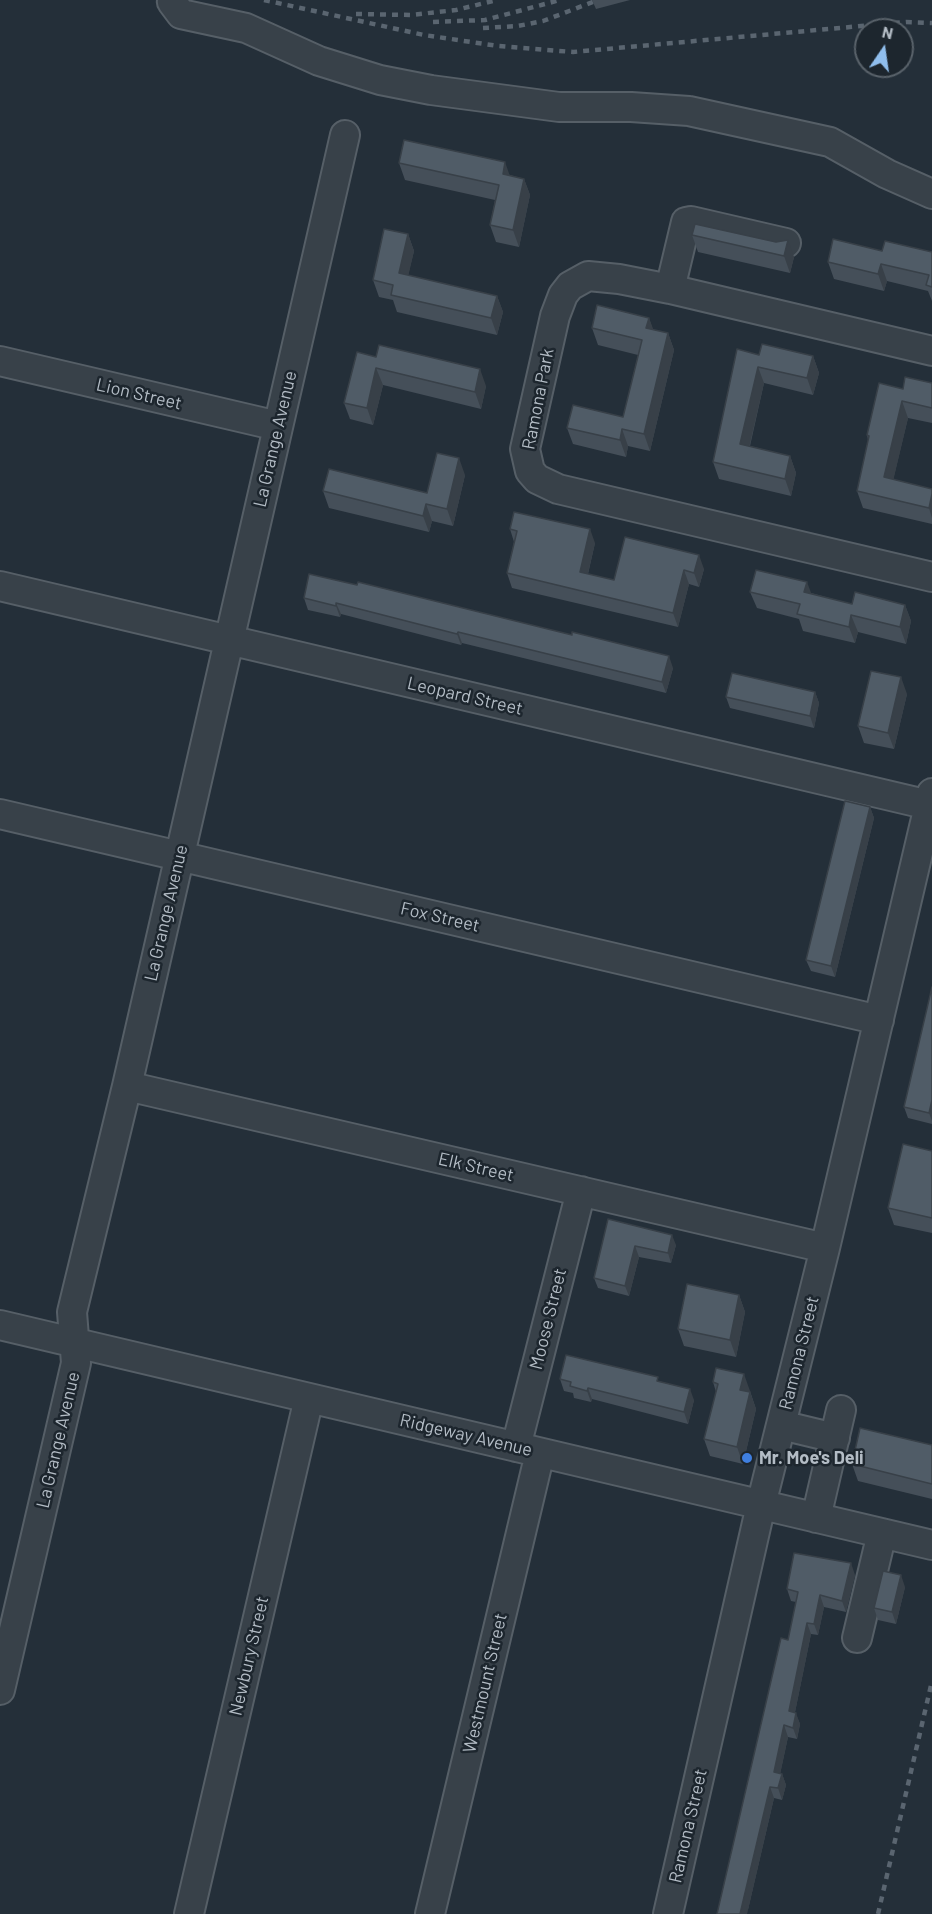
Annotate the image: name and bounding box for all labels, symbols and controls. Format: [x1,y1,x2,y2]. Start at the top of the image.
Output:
north arrow [854,18,914,78]
text: N [880,21,895,42]
street label: Ramona Park [518,347,558,451]
street label: La Grange Avenue [249,369,301,509]
street label: Lion Street [94,374,184,414]
street label: Leopard Street [405,672,525,720]
street label: La Grange Avenue [140,843,192,983]
street label: Fox Street [398,897,482,937]
street label: Elk Street [436,1148,516,1186]
street label: Moose Street [525,1266,571,1372]
street label: Ramona Street [774,1294,824,1412]
street label: La Grange Avenue [32,1370,84,1510]
street label: Ridgeway Avenue [398,1409,534,1461]
place label: Mr. Moe's Deli [759,1447,864,1469]
marker: Mr. Moe's Deli [740,1451,754,1465]
street label: Newbury Street [225,1594,273,1718]
street label: Westmount Street [458,1611,512,1755]
street label: Ramona Street [664,1767,712,1885]

